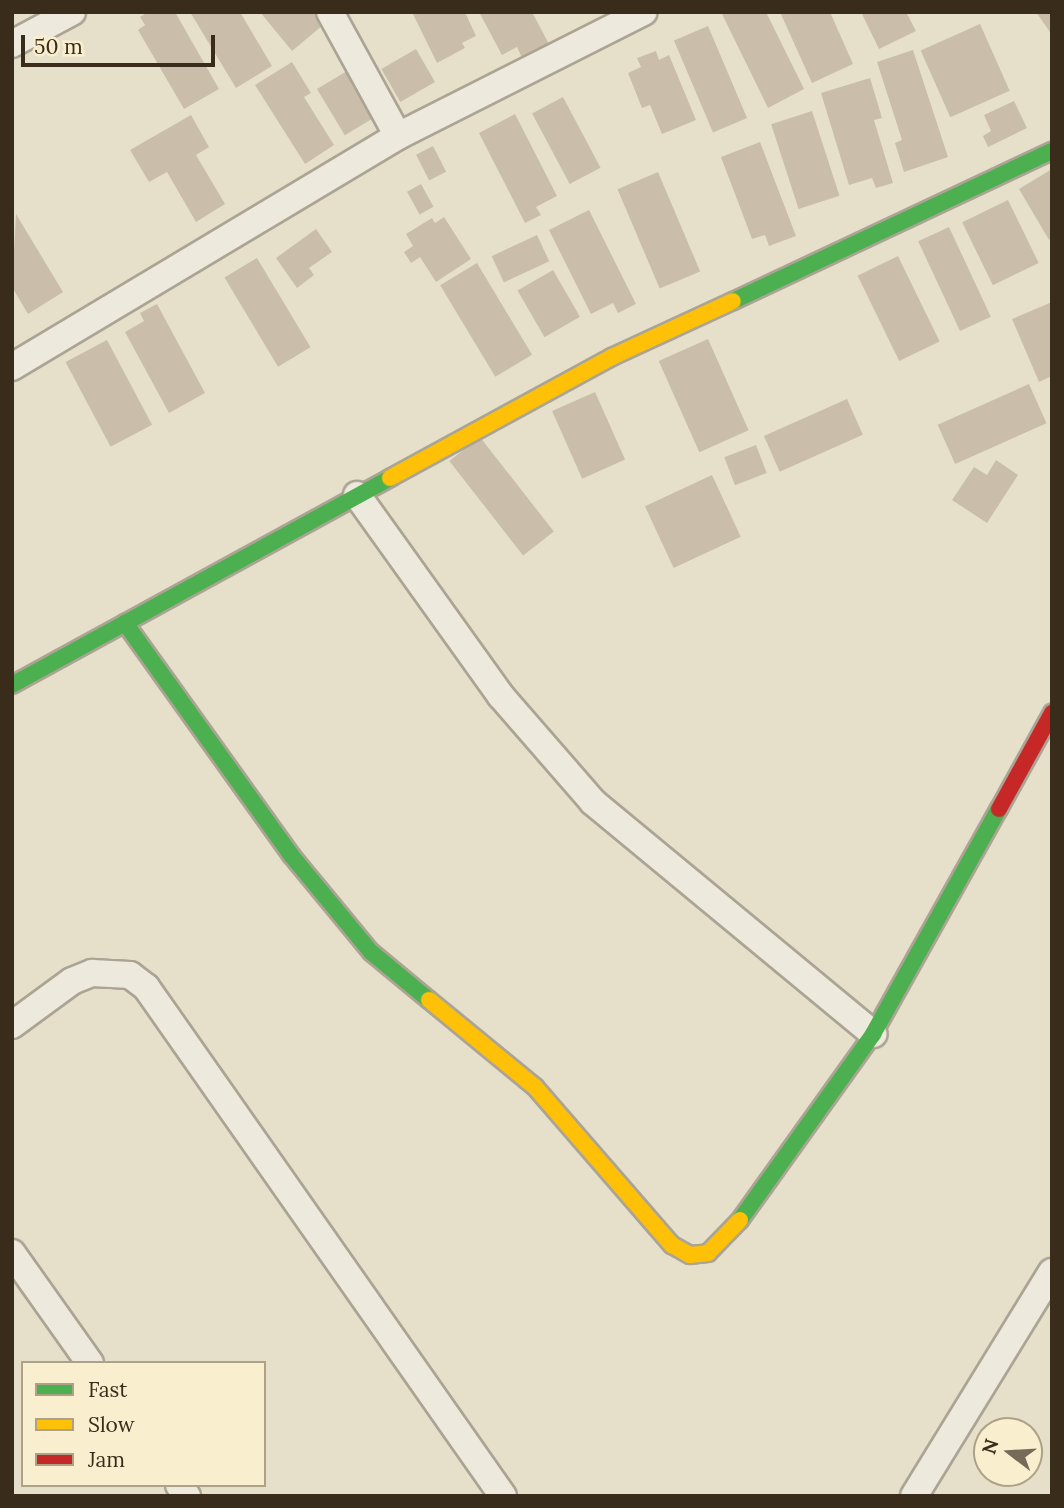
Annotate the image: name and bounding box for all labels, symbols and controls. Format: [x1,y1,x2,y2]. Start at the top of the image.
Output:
scale bar [24,21,219,65]
text: 50 m [34,33,83,60]
legend [21,1361,266,1487]
text: Fast [88,1376,127,1403]
text: Slow [88,1411,135,1438]
north arrow [973,1417,1043,1487]
text: N [976,1436,1003,1457]
text: Jam [88,1446,125,1473]

